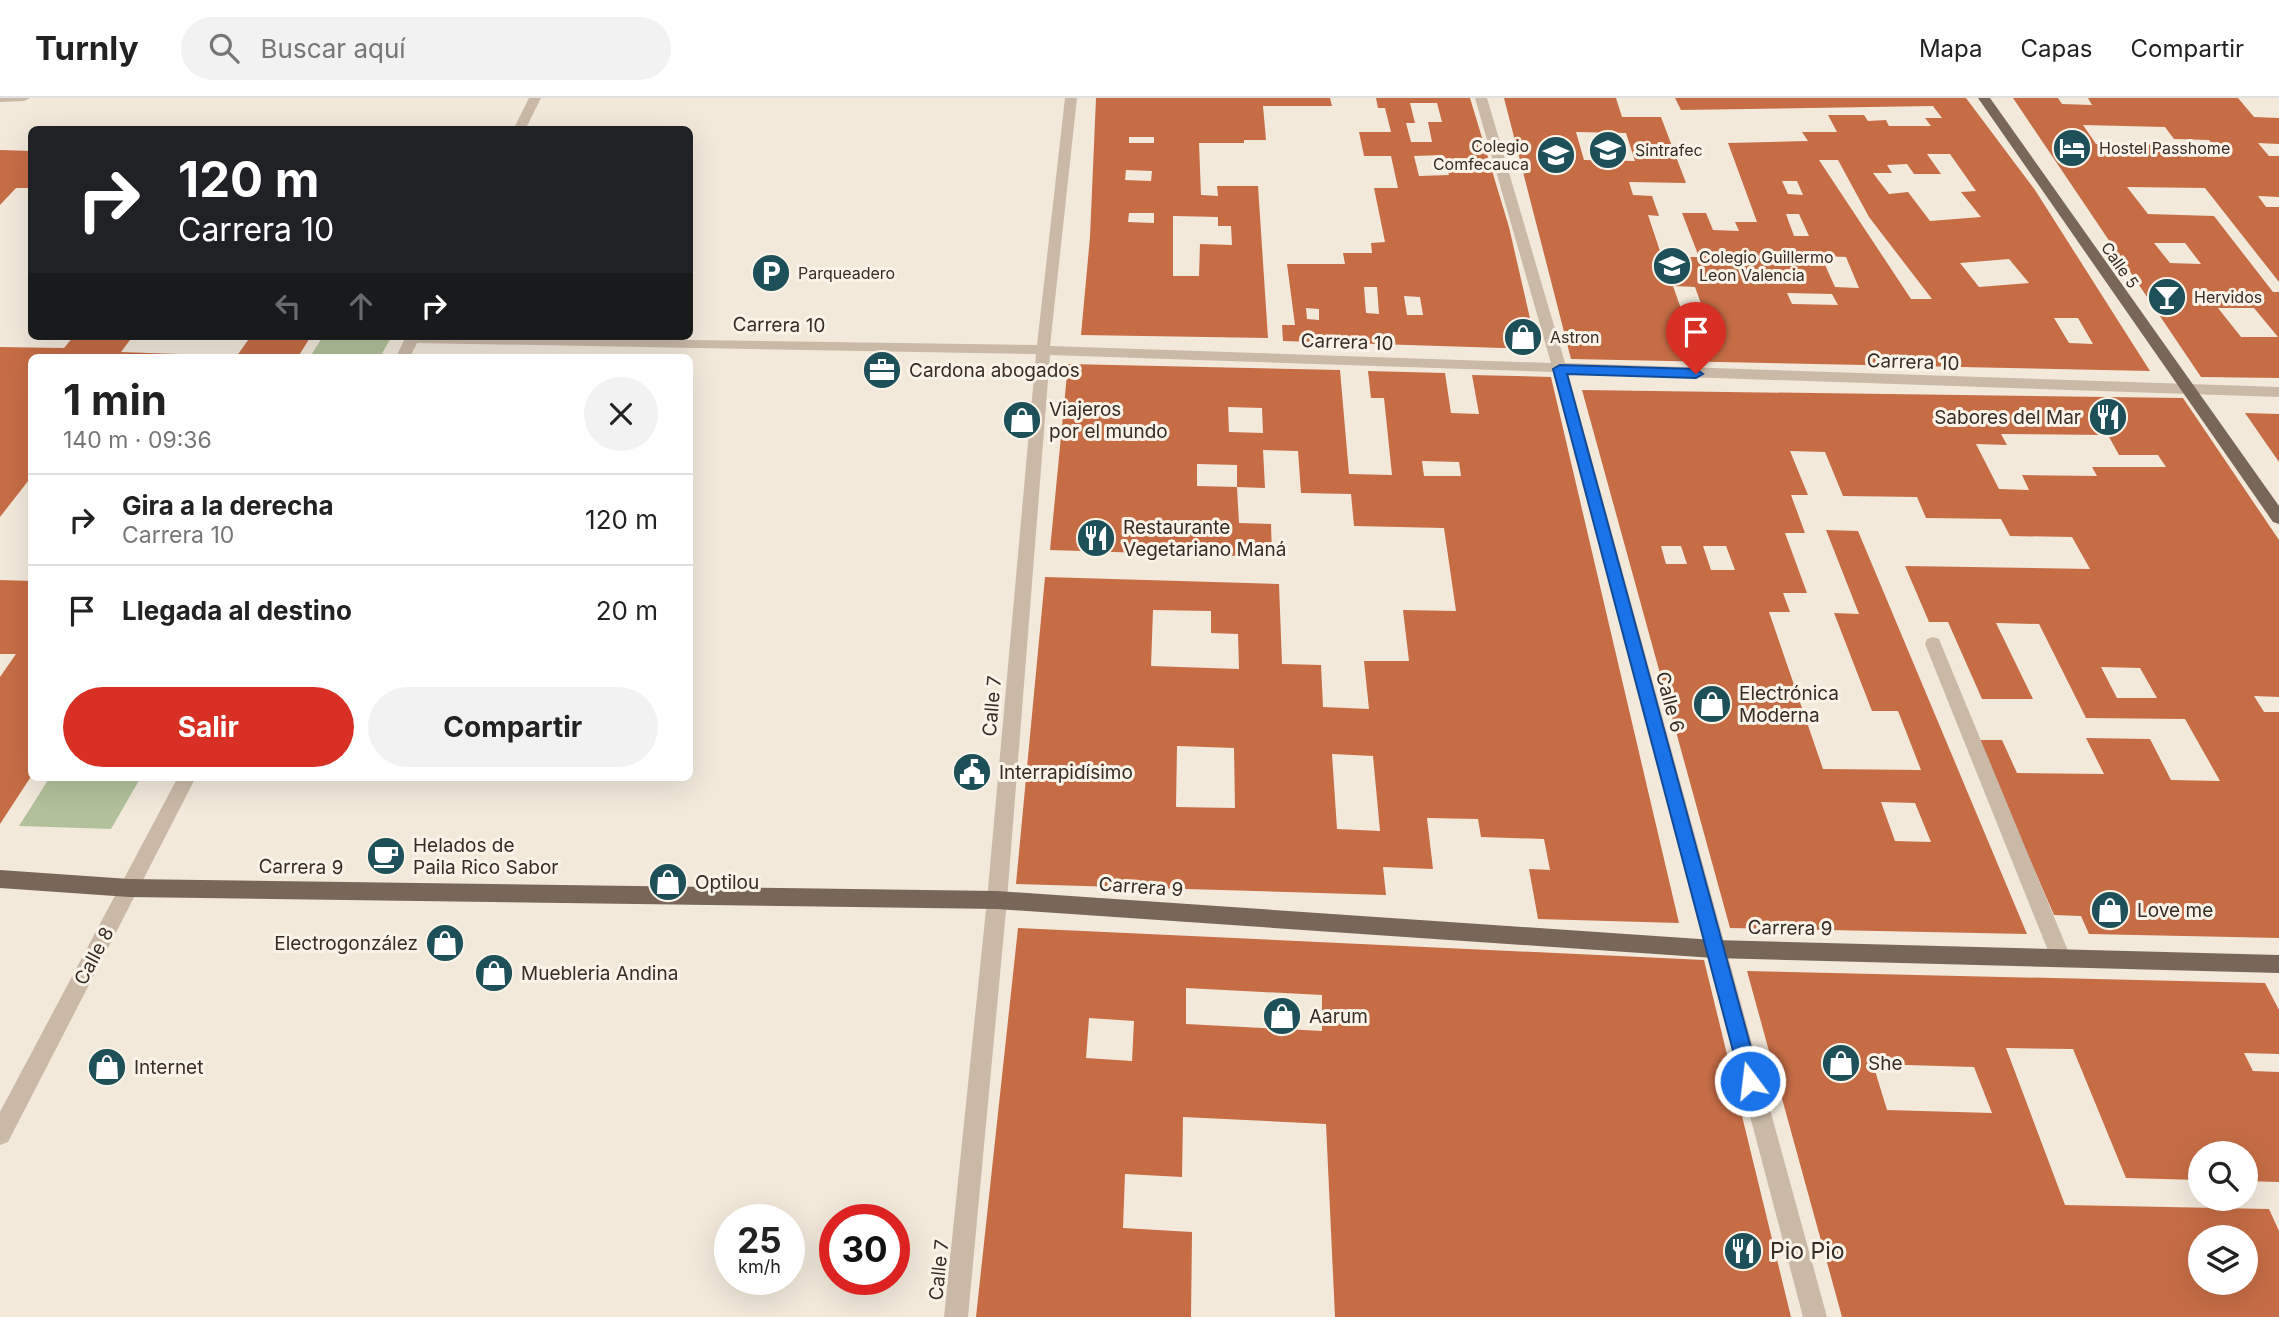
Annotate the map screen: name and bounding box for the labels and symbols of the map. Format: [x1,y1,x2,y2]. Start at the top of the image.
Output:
hotel icon: Hostel Passhome [2051,127,2093,169]
school or university icon: Sintrafec [1587,129,1629,171]
school or university icon: Colegio Comfecauca [1535,134,1577,176]
place label: Colegio Comfecauca [1433,136,1529,174]
place label: Hostel Passhome [2099,138,2230,158]
place label: Sintrafec [1635,140,1703,160]
street label: Calle 5 [2097,238,2143,292]
school or university icon: Colegio Guillermo Leon Valencia [1651,245,1693,287]
place label: Colegio Guillermo Leon Valencia [1699,247,1834,285]
parking icon: Parqueadero [750,252,792,294]
place label: Parqueadero [798,263,895,283]
bar icon: Hervidos [2146,276,2188,318]
place label: Hervidos [2194,287,2262,307]
pin [1666,302,1726,374]
street label: Carrera 10 [732,313,826,337]
shop icon: Astron [1502,316,1544,358]
place label: Astron [1550,327,1600,347]
street label: Carrera 10 [1300,329,1394,355]
office icon: Cardona abogados [861,349,903,391]
street label: Carrera 10 [1866,349,1960,375]
place label: Cardona abogados [909,359,1080,382]
restaurant icon: Sabores del Mar [2087,396,2129,438]
place label: Viajeros por el mundo [1049,398,1168,443]
shop icon: Viajeros por el mundo [1001,399,1043,441]
place label: Sabores del Mar [1934,406,2081,429]
place label: Restaurante Vegetariano Maná [1123,516,1286,561]
restaurant icon: Restaurante Vegetariano Maná [1075,517,1117,559]
street label: Calle 6 [1651,669,1689,735]
street label: Calle 7 [978,675,1006,737]
place label: Electrónica Moderna [1739,682,1839,727]
shop icon: Electrónica Moderna [1691,683,1733,725]
public building icon: Interrapidísimo [951,751,993,793]
place label: Interrapidísimo [999,761,1133,784]
place label: Helados de Paila Rico Sabor [413,834,558,879]
cafe icon: Helados de Paila Rico Sabor [365,835,407,877]
street label: Carrera 9 [258,855,344,879]
shop icon: Optilou [647,861,689,903]
place label: Optilou [695,871,759,894]
street label: Carrera 9 [1098,873,1184,901]
shop icon: Love me [2089,889,2131,931]
place label: Love me [2137,899,2213,922]
street label: Carrera 9 [1747,916,1833,940]
shop icon: Electrogonzález [424,922,466,964]
street label: Calle 8 [69,923,119,989]
place label: Electrogonzález [274,932,418,955]
shop icon: Muebleria Andina [473,952,515,994]
place label: Muebleria Andina [521,962,678,985]
shop icon: Aarum [1261,995,1303,1037]
place label: Aarum [1309,1005,1368,1028]
shop icon: She [1820,1042,1862,1084]
position arrow [1713,1044,1787,1118]
shop icon: Internet [86,1046,128,1088]
place label: She [1868,1052,1903,1075]
place label: Internet [134,1056,203,1079]
speed limit sign: 30 [819,1204,910,1295]
restaurant icon: Pio Pio [1722,1230,1764,1272]
place label: Pio Pio [1770,1237,1845,1265]
street label: Calle 7 [924,1238,954,1302]

